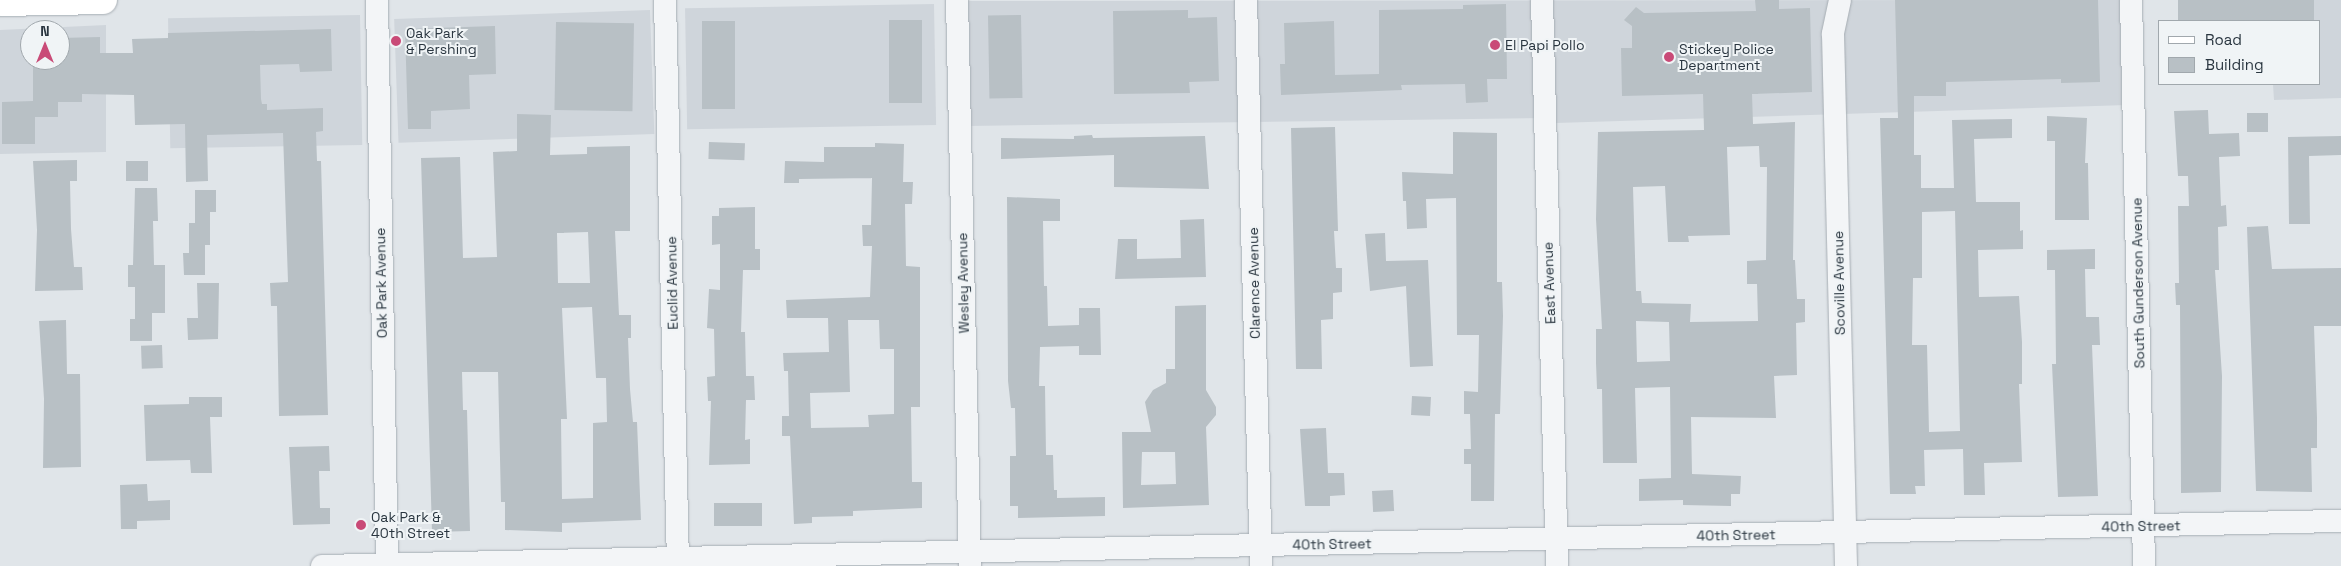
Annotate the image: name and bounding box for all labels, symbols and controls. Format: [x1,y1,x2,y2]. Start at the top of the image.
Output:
north arrow [20,20,70,70]
legend [2158,20,2321,85]
text: N [40,22,50,40]
place label: Oak Park & Pershing [406,25,477,58]
text: Road [2205,30,2242,49]
marker: Oak Park & Pershing [390,35,402,47]
place label: El Papi Pollo [1505,37,1585,53]
marker: El Papi Pollo [1489,39,1501,51]
place label: Stickey Police Department [1679,41,1774,74]
marker: Stickey Police Department [1663,51,1675,63]
text: Building [2205,55,2264,74]
street label: South Gunderson Avenue [2128,197,2148,369]
street label: Clarence Avenue [1245,227,1263,339]
street label: Oak Park Avenue [372,228,390,338]
street label: Scoville Avenue [1830,231,1848,335]
street label: Wesley Avenue [954,232,972,334]
street label: Euclid Avenue [663,236,681,330]
street label: East Avenue [1539,241,1559,325]
place label: Oak Park & 40th Street [371,509,450,542]
street label: 40th Street [2101,517,2181,535]
marker: Oak Park & 40th Street [355,519,367,531]
street label: 40th Street [1696,526,1776,544]
street label: 40th Street [1292,535,1372,553]

